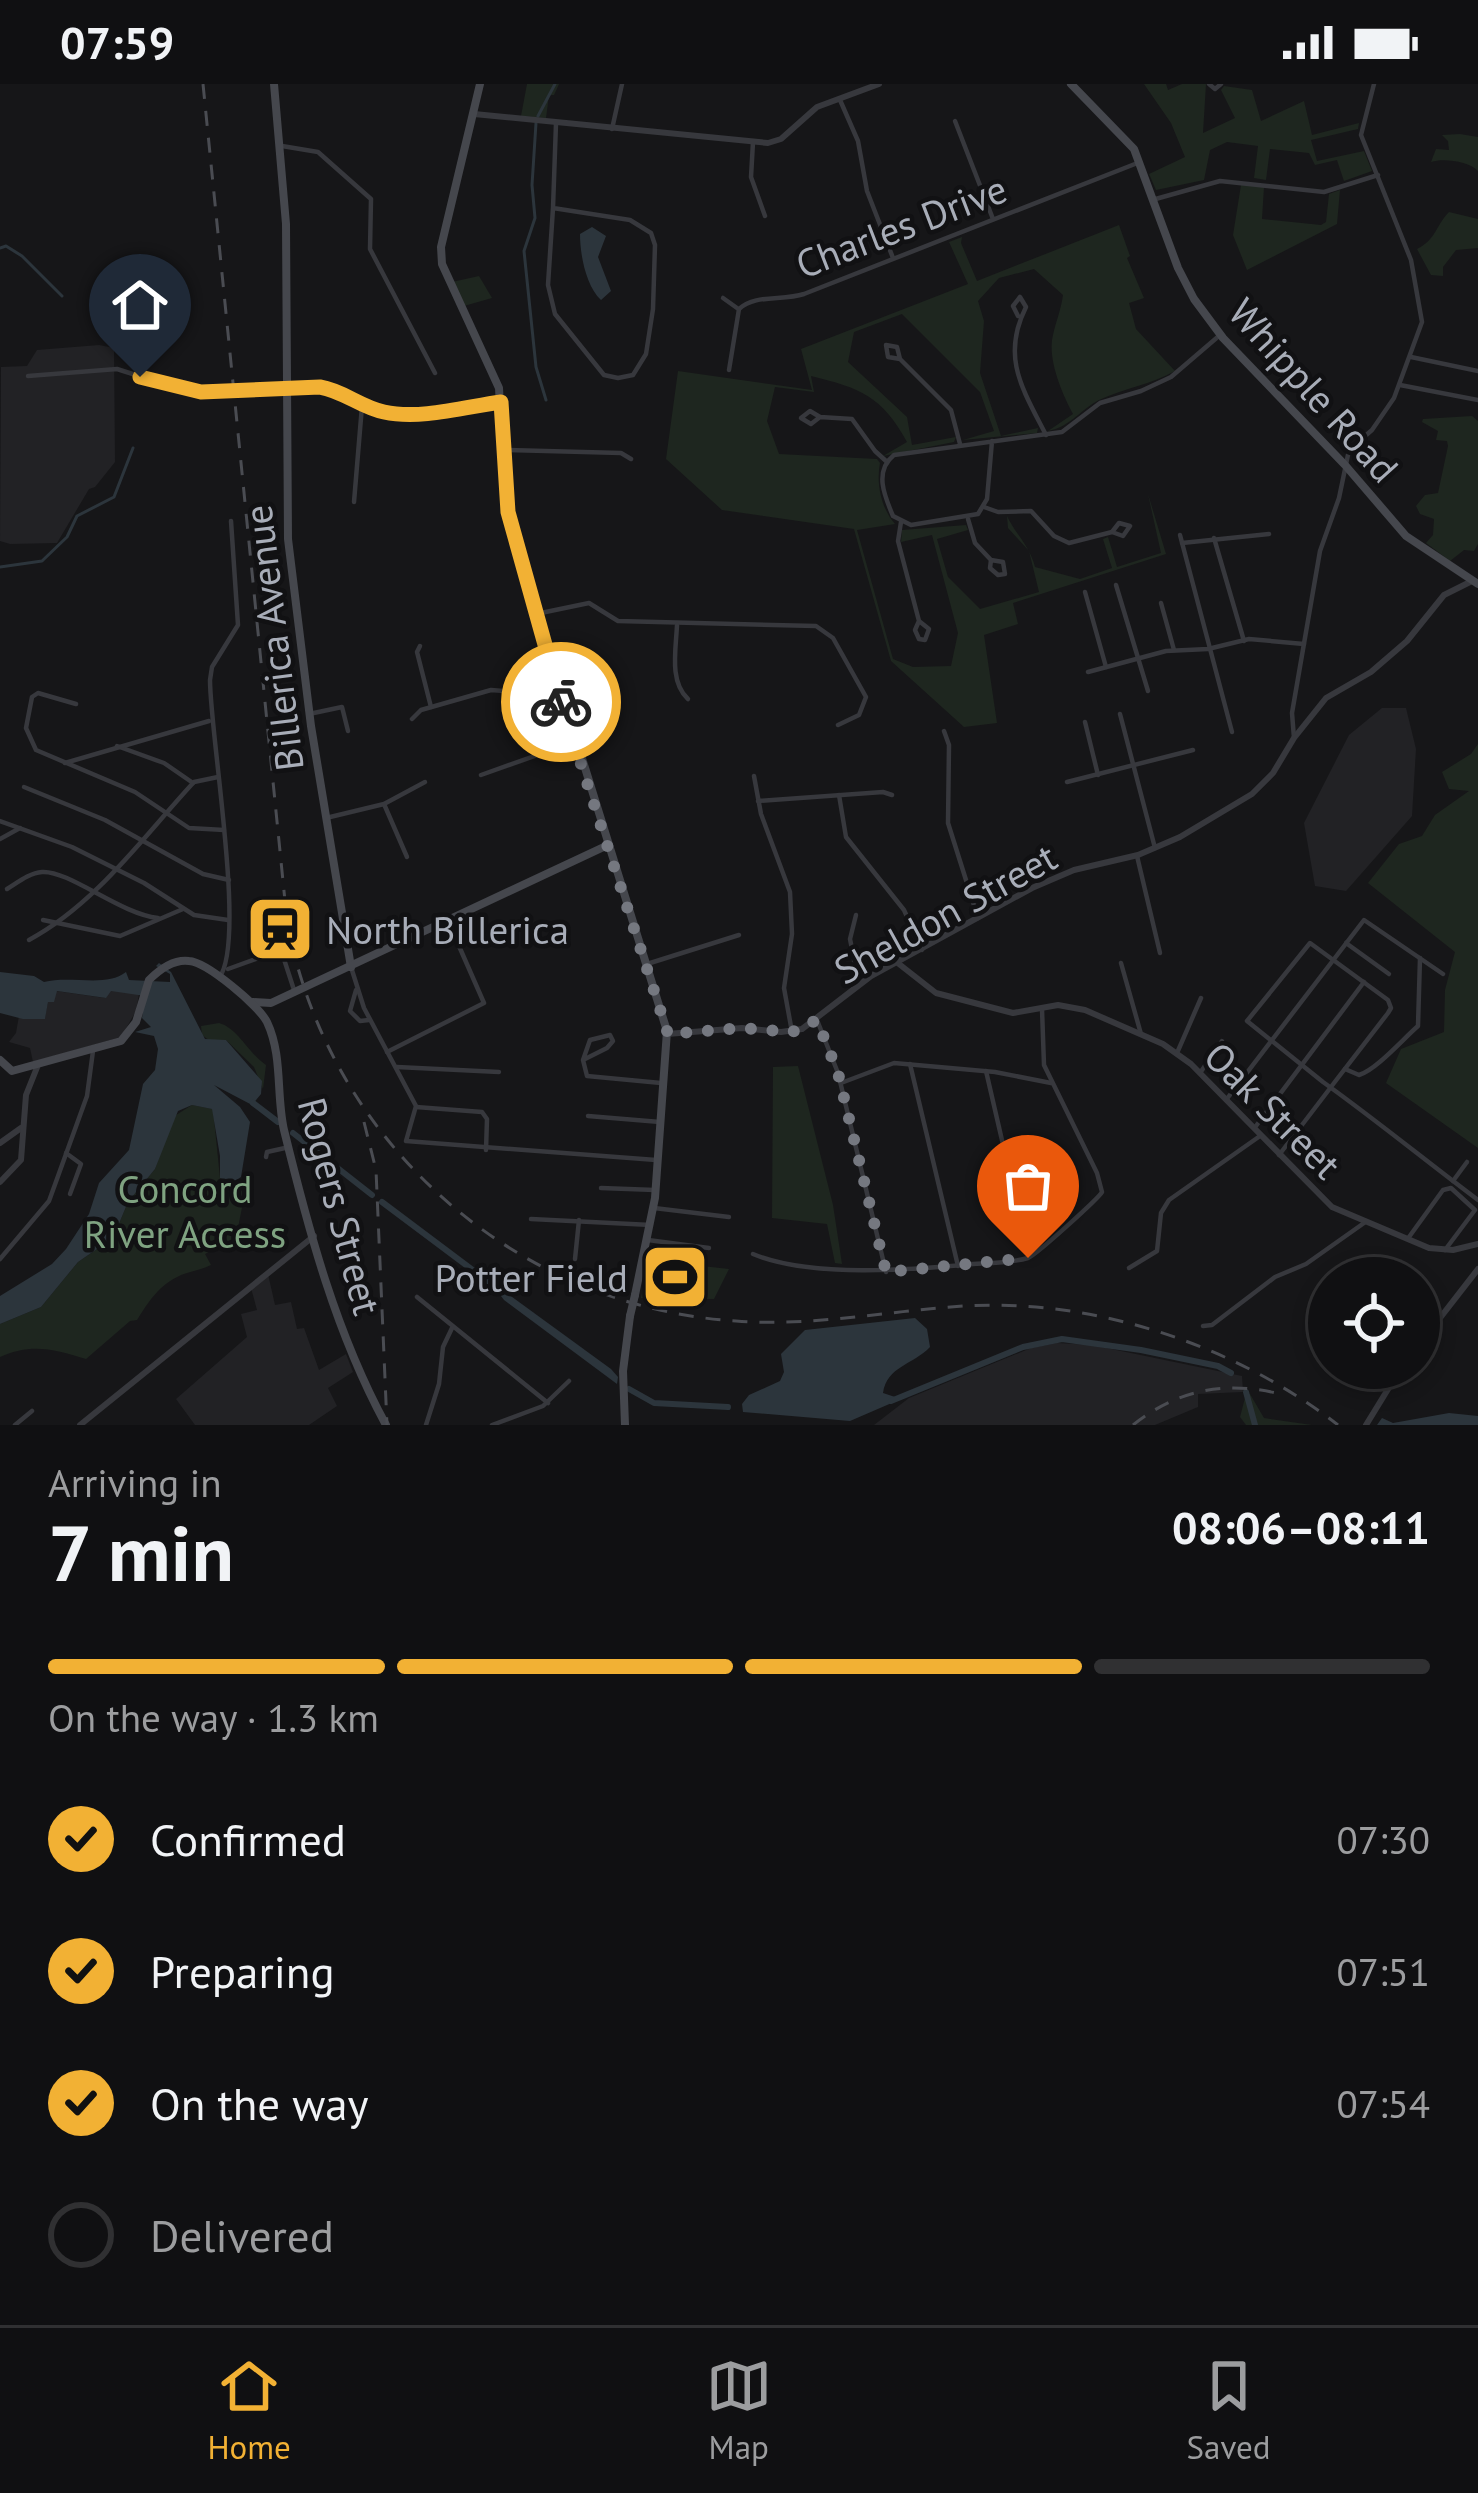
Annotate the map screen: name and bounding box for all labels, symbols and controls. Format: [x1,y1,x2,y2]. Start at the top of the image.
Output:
text: 07:59 [60,13,174,71]
street label: Charles Drive [788,162,1014,290]
pin [89,254,191,377]
icon: home [107,272,173,338]
street label: Whipple Road [1218,287,1410,493]
street label: Billerica Avenue [231,502,315,774]
courier [501,642,621,762]
icon: bike [528,669,594,735]
street label: Sheldon Street [825,831,1065,995]
station icon: North Billerica [245,894,315,964]
place label: North Billerica [326,904,569,955]
street label: Oak Street [1194,1031,1352,1189]
street label: Rogers Street [287,1092,393,1320]
pin [977,1135,1079,1258]
icon: bag [995,1153,1061,1219]
park label: Concord River Access [84,1163,286,1259]
sports icon: Potter Field [640,1242,710,1312]
place label: Potter Field [434,1252,628,1303]
map controls [1308,1257,1440,1389]
button: locate [1308,1257,1440,1389]
text: Arriving in [48,1457,222,1508]
text: 08:06–08:11 [1172,1498,1430,1556]
text: 7 min [48,1502,234,1603]
text: On the way · 1.3 km [48,1692,379,1743]
icon: check [48,1806,114,1872]
text: Confirmed [150,1810,346,1868]
text: 07:30 [1336,1814,1430,1865]
icon: check [48,1938,114,2004]
text: Preparing [150,1942,335,2000]
text: 07:51 [1336,1946,1430,1997]
icon: check [48,2070,114,2136]
text: On the way [150,2074,369,2132]
text: 07:54 [1336,2078,1430,2129]
text: Delivered [150,2206,334,2264]
tab: Home [207,2353,291,2468]
tab: Map [706,2353,772,2468]
tab: Saved [1187,2353,1271,2468]

